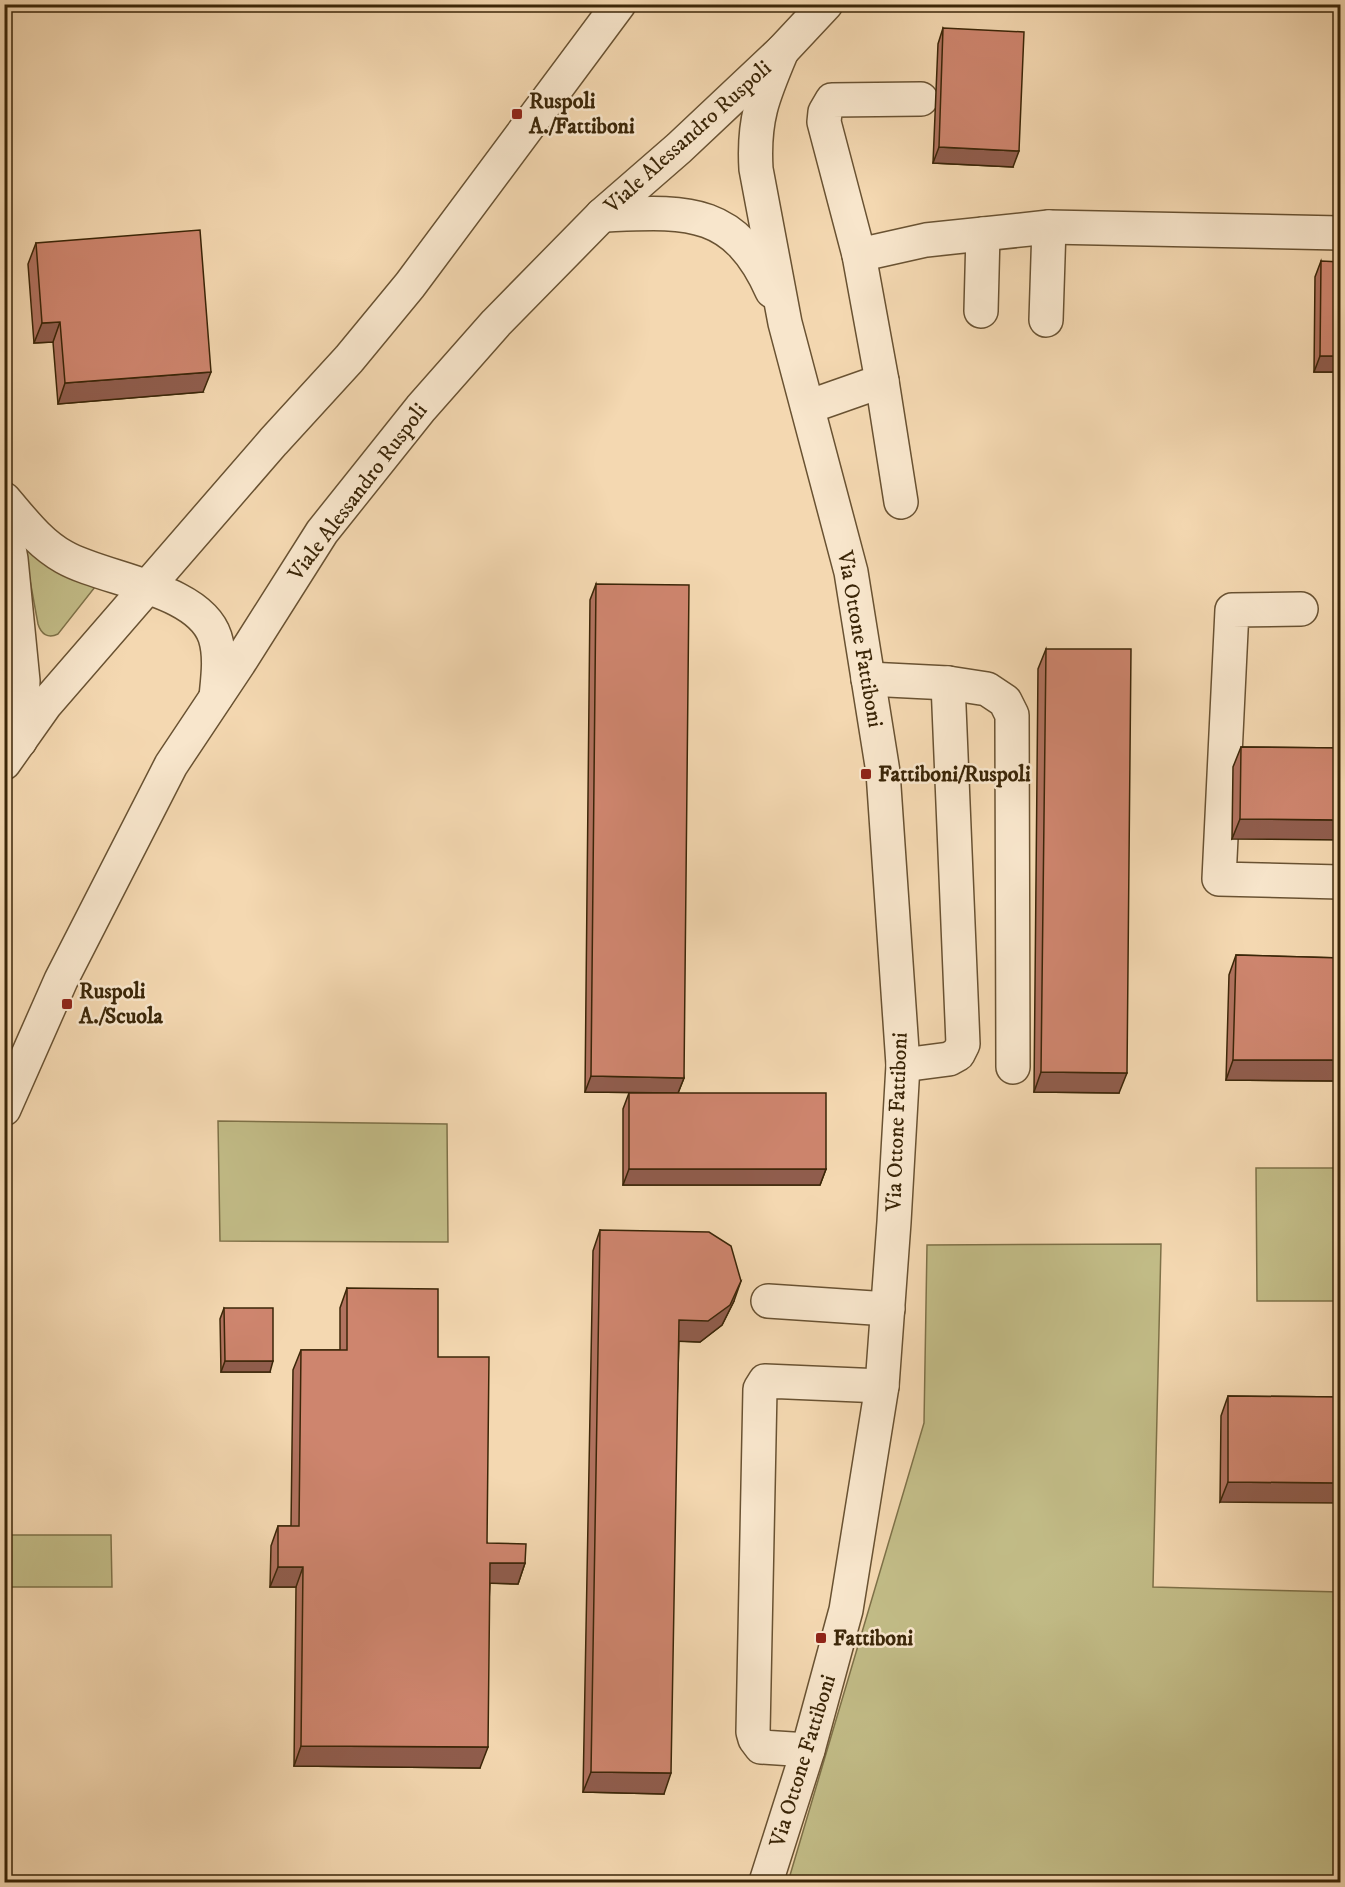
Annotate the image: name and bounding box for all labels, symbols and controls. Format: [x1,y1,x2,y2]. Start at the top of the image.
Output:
street label: Viale Alessandro Ruspoli [598,55,777,220]
place label: Ruspoli A./Fattiboni [528,88,635,140]
marker: Ruspoli A./Fattiboni [510,107,524,121]
street label: Viale Alessandro Ruspoli [282,398,434,587]
street label: Via Ottone Fattiboni [831,547,889,730]
place label: Fattiboni/Ruspoli [878,761,1031,788]
marker: Fattiboni/Ruspoli [859,767,873,781]
place label: Ruspoli A./Scuola [78,978,164,1030]
marker: Ruspoli A./Scuola [60,997,74,1011]
street label: Via Ottone Fattiboni [880,1032,914,1213]
place label: Fattiboni [833,1625,913,1652]
marker: Fattiboni [814,1631,828,1645]
street label: Via Ottone Fattiboni [764,1671,842,1852]

